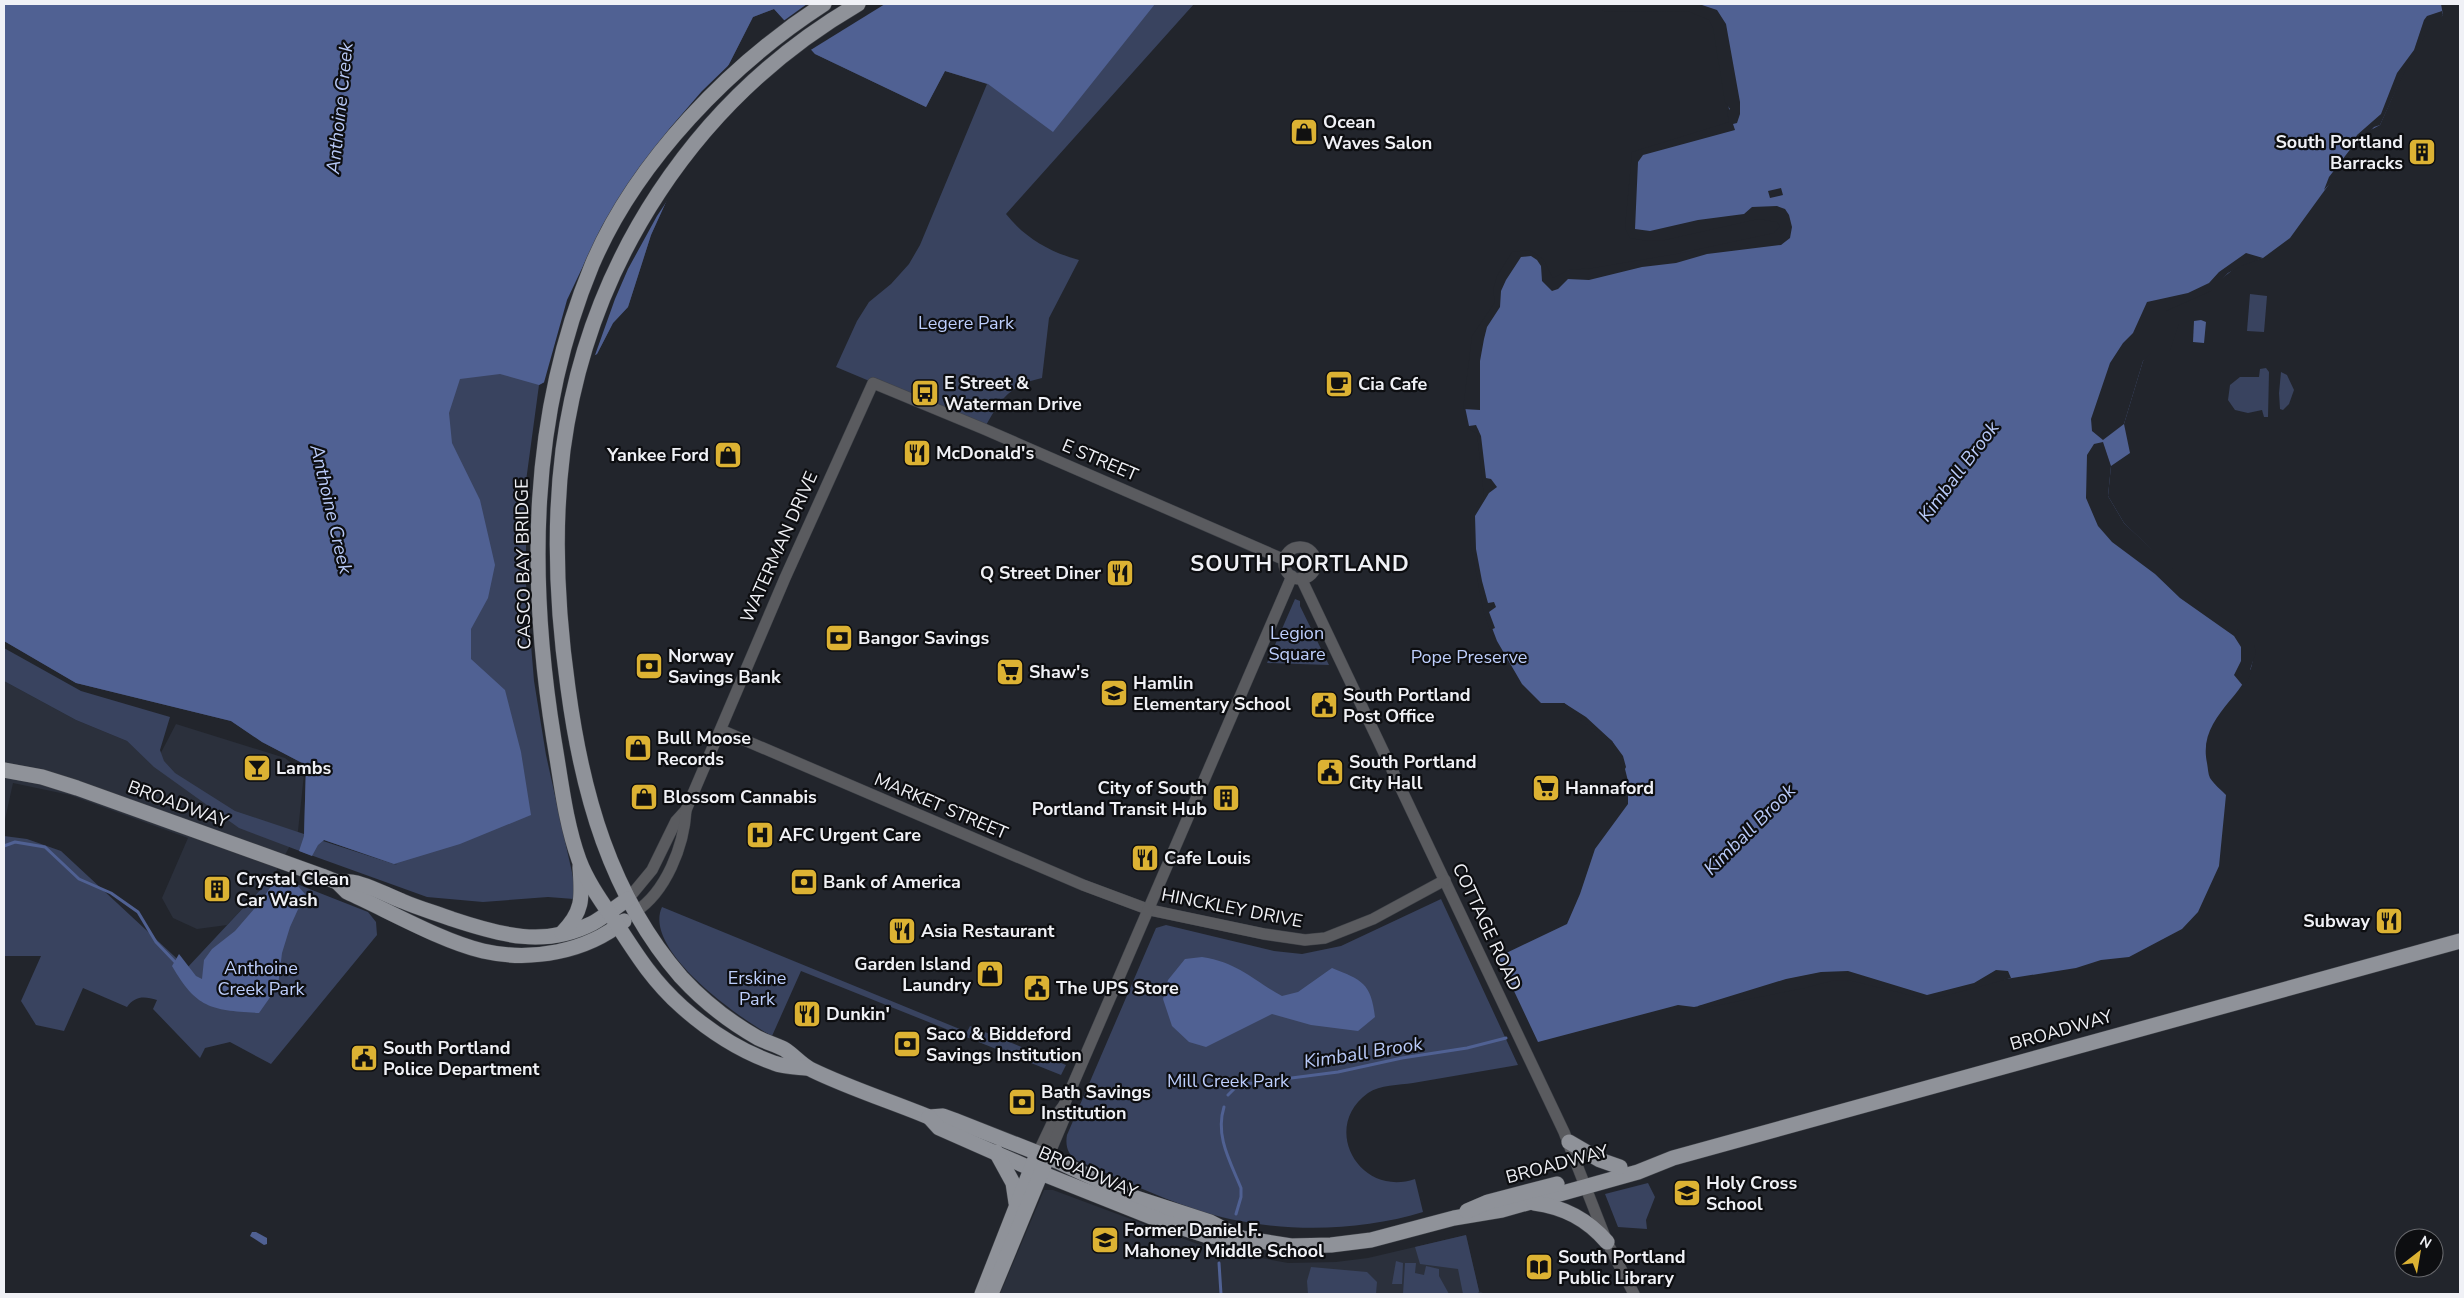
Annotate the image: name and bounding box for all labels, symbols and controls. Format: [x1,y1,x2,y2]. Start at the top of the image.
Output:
water label: Anthoine Creek [320,41,360,176]
place label: Ocean Waves Salon [1323,110,1432,155]
shop icon: Ocean Waves Salon [1289,117,1319,147]
place label: South Portland Barracks [2276,130,2403,175]
building icon: South Portland Barracks [2407,137,2437,167]
park label: Legere Park [918,311,1015,335]
cafe icon: Cia Cafe [1324,369,1354,399]
place label: E Street & Waterman Drive [944,371,1082,416]
place label: Cia Cafe [1358,372,1428,396]
bus stop icon: E Street & Waterman Drive [910,378,940,408]
water label: Kimball Brook [1912,415,2006,527]
street label: E STREET [1058,433,1142,487]
restaurant icon: McDonald's [902,438,932,468]
shop icon: Yankee Ford [713,440,743,470]
water label: Anthoine Creek [303,441,359,577]
place label: McDonald's [936,441,1034,465]
place label: Yankee Ford [606,443,709,467]
street label: WATERMAN DRIVE [735,468,823,626]
street label: CASCO BAY BRIDGE [510,478,536,650]
district label: SOUTH PORTLAND [1190,549,1410,579]
restaurant icon: Q Street Diner [1105,558,1135,588]
place label: Q Street Diner [980,561,1101,585]
park label: Legion Square [1268,621,1326,666]
bank icon: Bangor Savings [824,623,854,653]
place label: Bangor Savings [858,626,990,650]
place label: Norway Savings Bank [668,644,781,689]
park label: Pope Preserve [1411,645,1527,669]
bank icon: Norway Savings Bank [634,651,664,681]
supermarket icon: Shaw's [995,657,1025,687]
place label: Shaw's [1029,660,1089,684]
place label: Hamlin Elementary School [1133,671,1291,716]
school or university icon: Hamlin Elementary School [1099,678,1129,708]
place label: South Portland Post Office [1343,683,1471,728]
public building icon: South Portland Post Office [1309,690,1339,720]
place label: Bull Moose Records [657,726,751,771]
shop icon: Bull Moose Records [623,733,653,763]
place label: South Portland City Hall [1349,750,1477,795]
bar icon: Lambs [242,753,272,783]
place label: Lambs [276,756,332,780]
public building icon: South Portland City Hall [1315,757,1345,787]
street label: MARKET STREET [871,767,1012,845]
supermarket icon: Hannaford [1531,773,1561,803]
street label: BROADWAY [124,775,232,833]
place label: City of South Portland Transit Hub [1032,776,1207,821]
place label: Hannaford [1565,776,1654,800]
water label: Kimball Brook [1698,778,1802,881]
shop icon: Blossom Cannabis [629,782,659,812]
building icon: City of South Portland Transit Hub [1211,783,1241,813]
place label: Blossom Cannabis [663,785,817,809]
hospital icon: AFC Urgent Care [745,820,775,850]
place label: AFC Urgent Care [779,823,921,847]
restaurant icon: Cafe Louis [1130,843,1160,873]
place label: Cafe Louis [1164,846,1251,870]
street label: COTTAGE ROAD [1447,859,1527,995]
place label: Crystal Clean Car Wash [236,867,349,912]
bank icon: Bank of America [789,867,819,897]
place label: Bank of America [823,870,961,894]
building icon: Crystal Clean Car Wash [202,874,232,904]
street label: HINCKLEY DRIVE [1159,883,1305,933]
restaurant icon: Subway [2374,906,2404,936]
place label: Subway [2303,909,2371,933]
restaurant icon: Asia Restaurant [887,916,917,946]
place label: Asia Restaurant [921,919,1054,943]
place label: Garden Island Laundry [854,952,972,997]
park label: Anthoine Creek Park [217,956,306,1001]
shop icon: Garden Island Laundry [975,959,1005,989]
park label: Erskine Park [728,966,786,1011]
public building icon: The UPS Store [1022,973,1052,1003]
place label: The UPS Store [1056,976,1179,1000]
restaurant icon: Dunkin' [792,999,822,1029]
place label: Dunkin' [826,1002,890,1026]
street label: BROADWAY [2007,1004,2115,1056]
place label: Saco & Biddeford Savings Institution [926,1022,1082,1067]
bank icon: Saco & Biddeford Savings Institution [892,1029,922,1059]
water label: Kimball Brook [1302,1031,1425,1075]
place label: South Portland Police Department [383,1036,540,1081]
public building icon: South Portland Police Department [349,1043,379,1073]
park label: Mill Creek Park [1167,1069,1290,1093]
place label: Bath Savings Institution [1041,1080,1151,1125]
bank icon: Bath Savings Institution [1007,1087,1037,1117]
street label: BROADWAY [1503,1139,1611,1189]
street label: BROADWAY [1035,1140,1141,1204]
place label: Holy Cross School [1706,1171,1797,1216]
school or university icon: Holy Cross School [1672,1178,1702,1208]
place label: Former Daniel F. Mahoney Middle School [1124,1218,1324,1263]
school or university icon: Former Daniel F. Mahoney Middle School [1090,1225,1120,1255]
north arrow [2394,1228,2444,1278]
text: N [2416,1231,2435,1253]
place label: South Portland Public Library [1558,1245,1686,1290]
library icon: South Portland Public Library [1524,1252,1554,1282]

